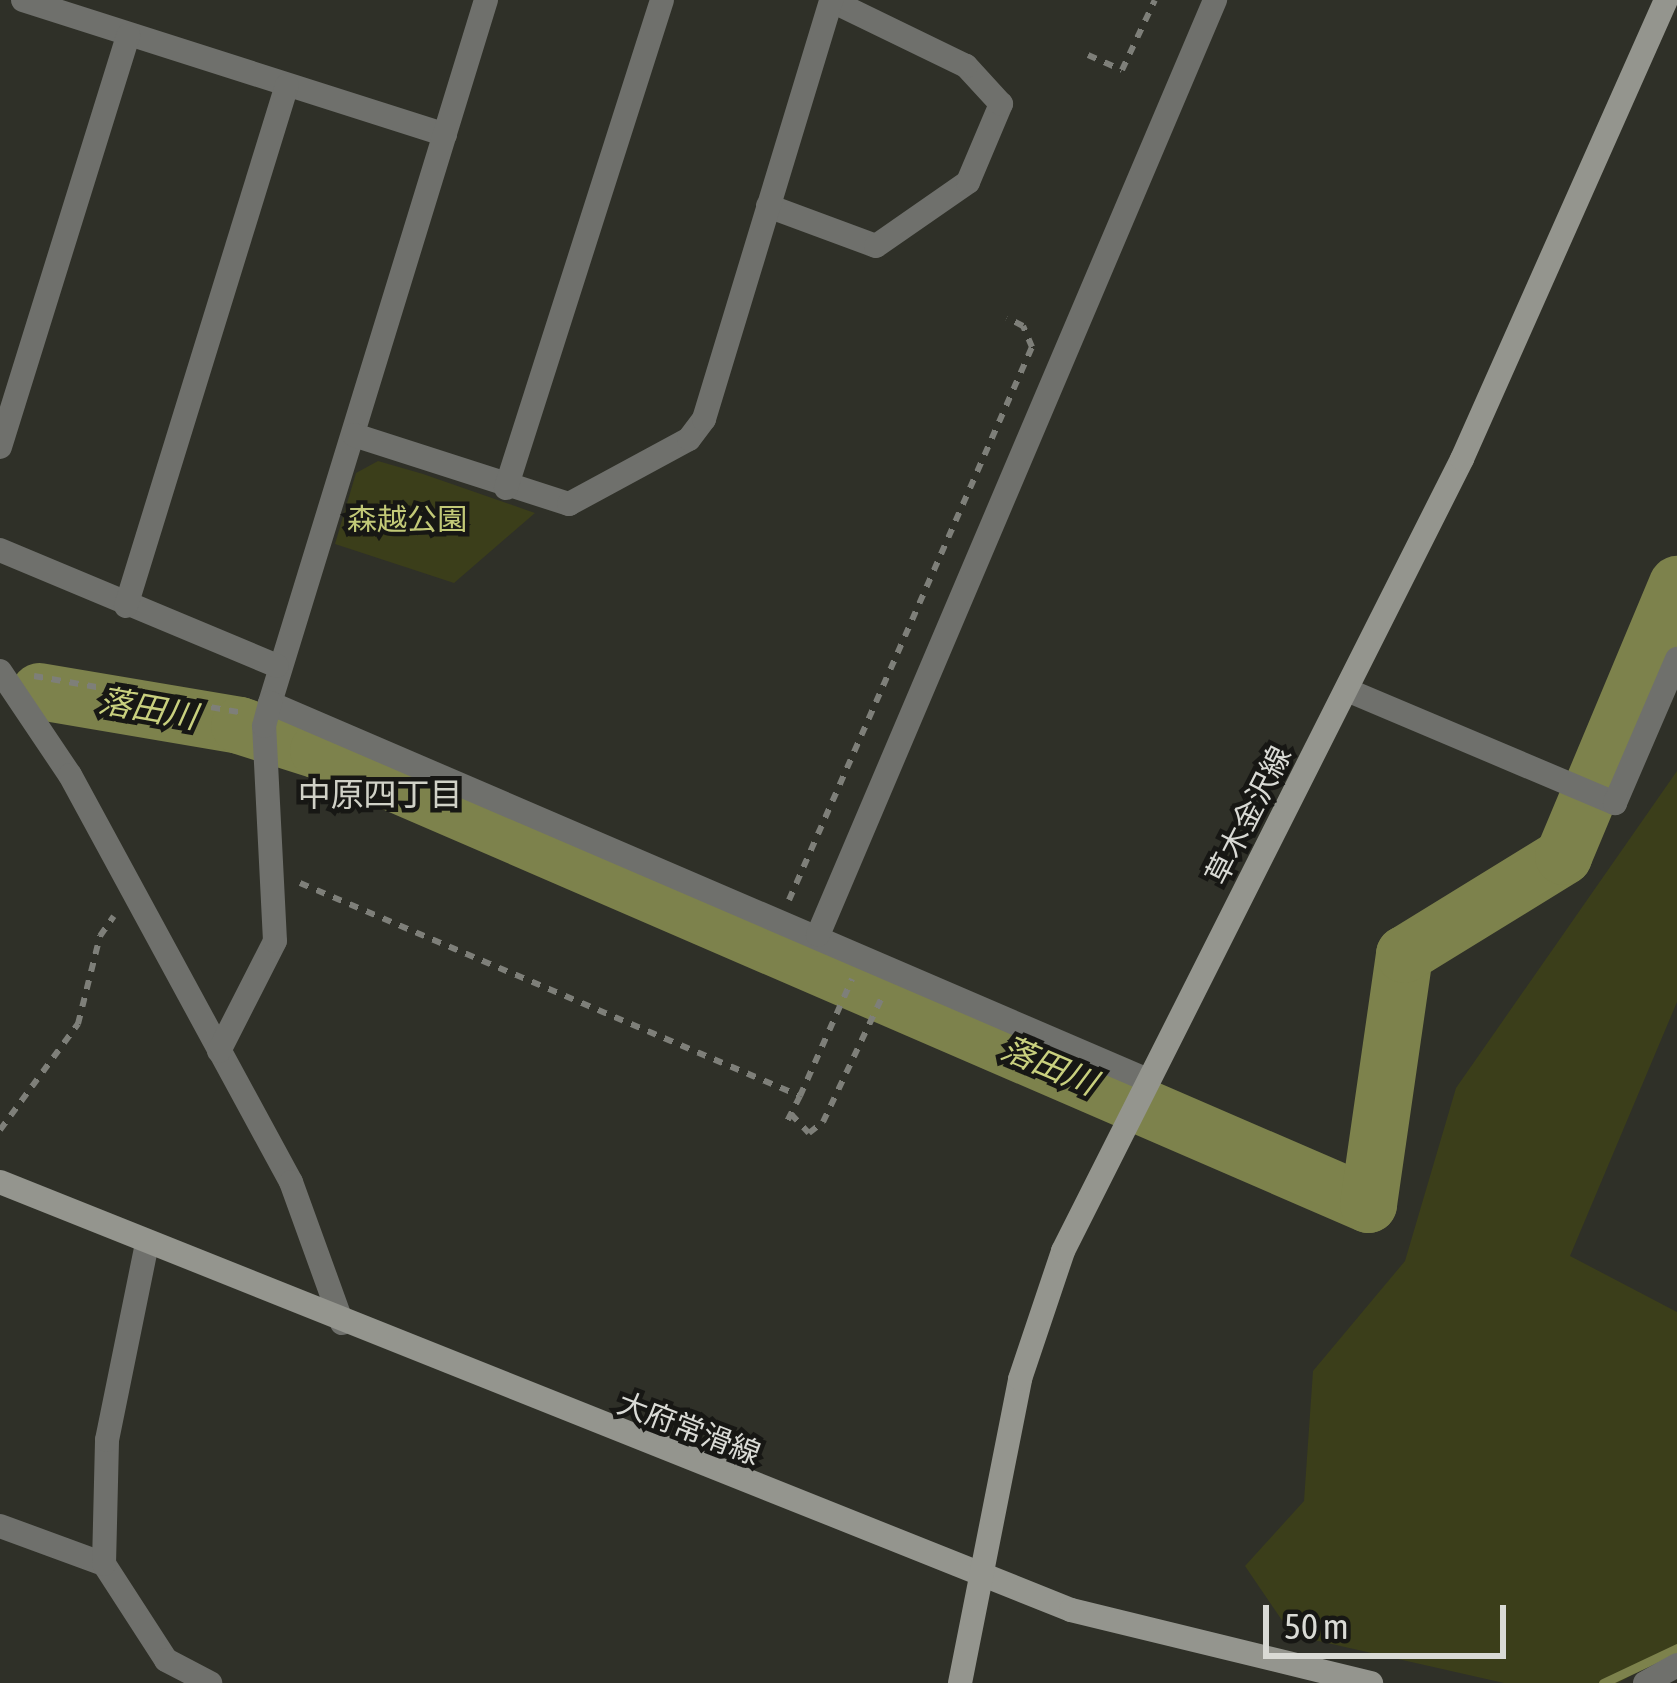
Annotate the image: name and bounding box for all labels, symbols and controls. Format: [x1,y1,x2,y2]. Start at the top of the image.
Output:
park label: 森越公園 [347,501,467,537]
water label: 落田川 [96,681,200,737]
street label: 草木金沢線 [1198,740,1298,890]
district label: 中原四丁目 [298,775,462,815]
water label: 落田川 [996,1028,1102,1104]
street label: 大府常滑線 [613,1384,765,1472]
scale bar [1269,1581,1512,1655]
text: 50 m [1284,1605,1349,1647]

